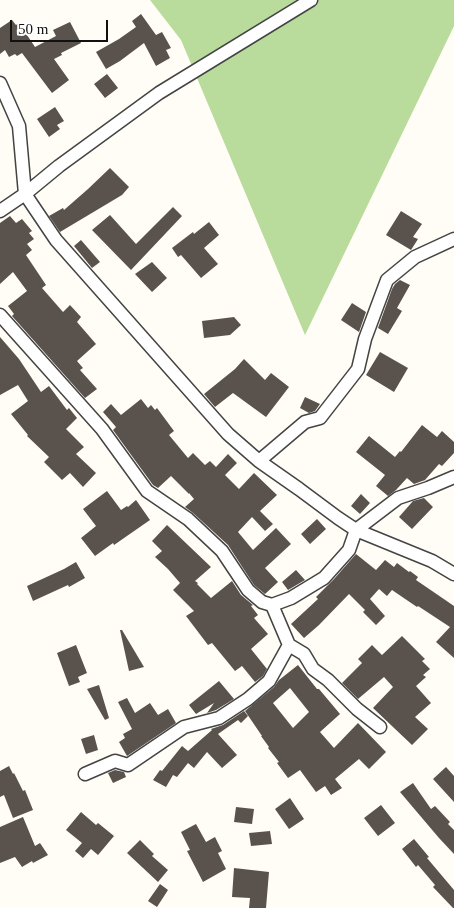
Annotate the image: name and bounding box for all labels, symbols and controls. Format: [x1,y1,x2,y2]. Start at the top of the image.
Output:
scale bar [12,10,110,42]
text: 50 m [18,21,48,37]

